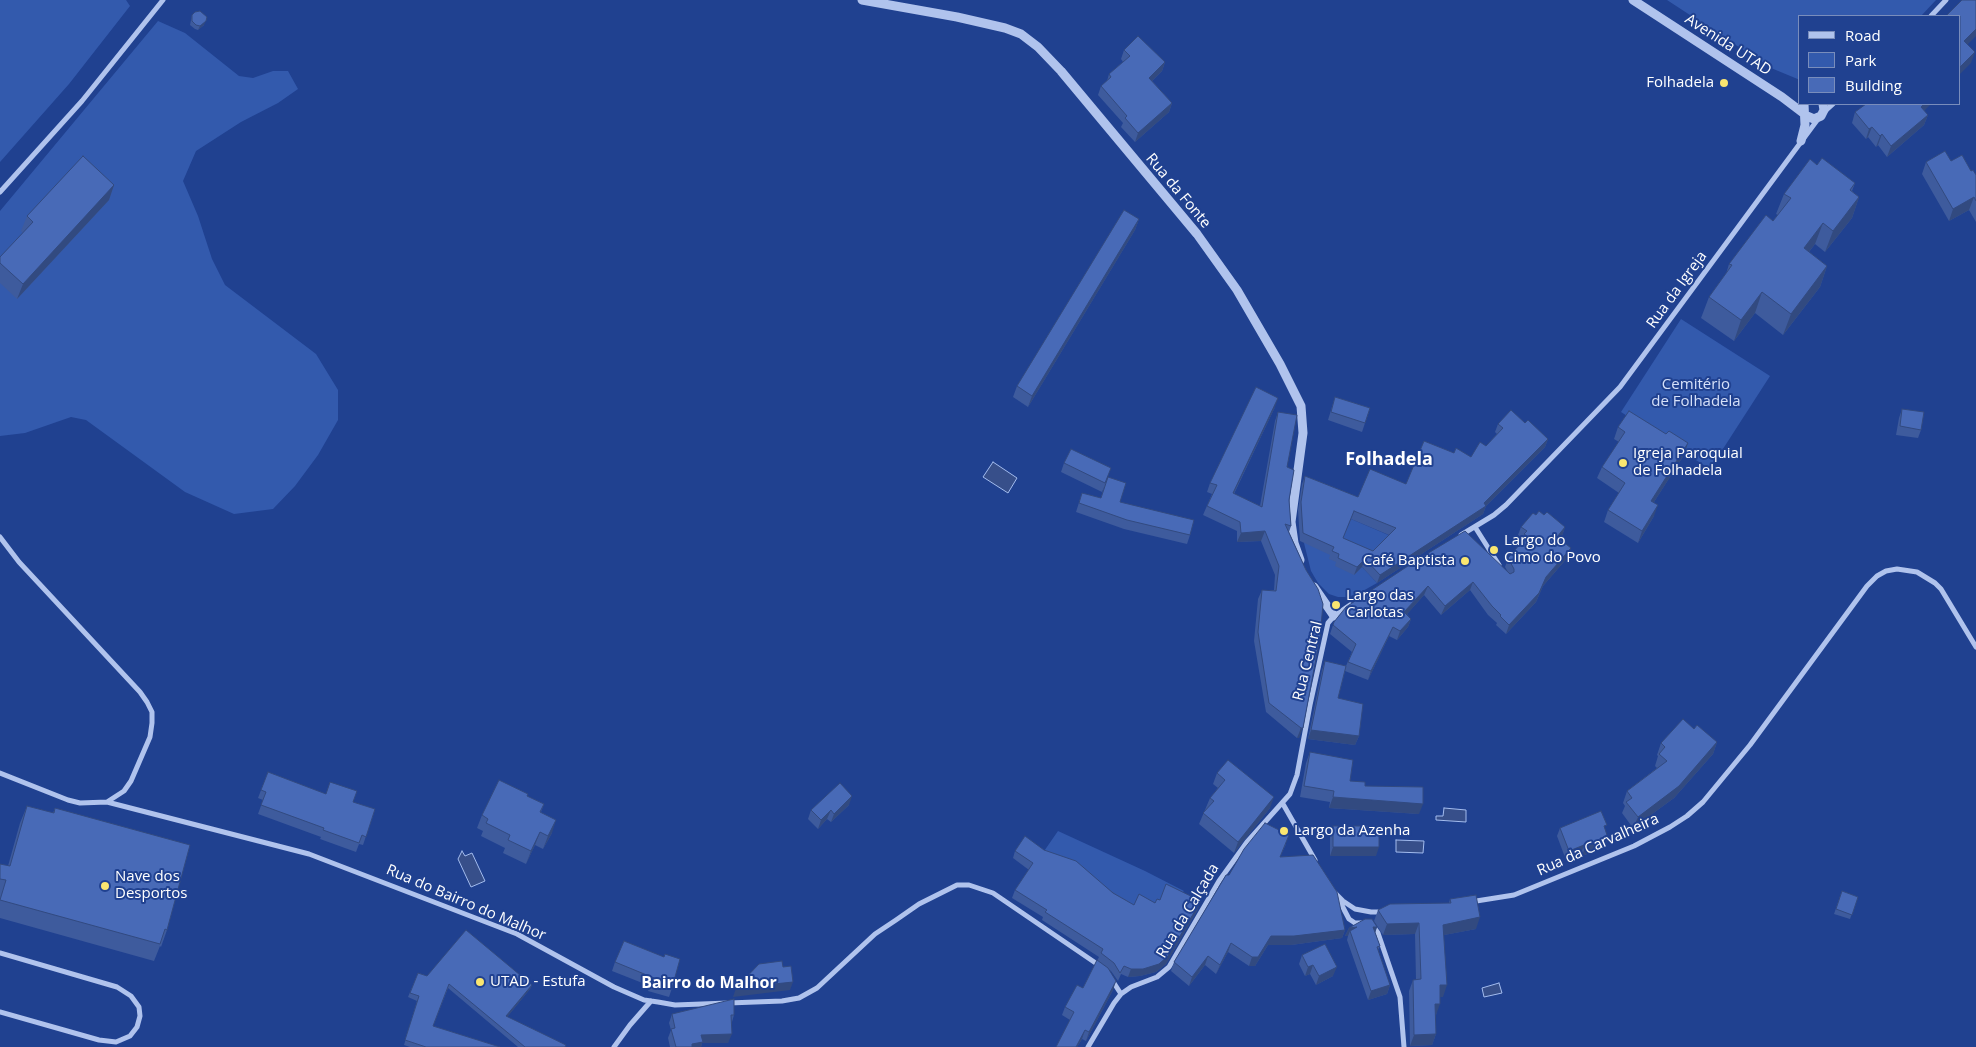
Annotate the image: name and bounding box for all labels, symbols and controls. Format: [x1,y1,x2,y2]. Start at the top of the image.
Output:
street label: Avenida UTAD [1681,10,1775,80]
legend [1798,15,1961,105]
text: Road [1845,25,1881,45]
text: Park [1845,50,1876,70]
place label: Folhadela [1646,74,1714,92]
text: Building [1845,75,1902,95]
marker: Folhadela [1718,77,1730,89]
street label: Rua da Fonte [1142,150,1214,232]
street label: Rua da Igreja [1643,248,1711,332]
park label: Cemitério de Folhadela [1651,376,1741,411]
place label: Igreja Paroquial de Folhadela [1633,445,1743,480]
district label: Folhadela [1345,449,1433,471]
marker: Igreja Paroquial de Folhadela [1617,457,1629,469]
place label: Largo do Cimo do Povo [1504,532,1601,567]
marker: Largo do Cimo do Povo [1488,544,1500,556]
place label: Café Baptista [1363,552,1455,570]
marker: Café Baptista [1459,555,1471,567]
place label: Largo das Carlotas [1346,587,1414,622]
marker: Largo das Carlotas [1330,599,1342,611]
street label: Rua Central [1289,619,1327,703]
street label: Rua da Carvalheira [1534,810,1662,880]
place label: Largo da Azenha [1294,822,1410,840]
marker: Largo da Azenha [1278,825,1290,837]
street label: Rua do Bairro do Malhor [383,861,549,945]
street label: Rua da Calçada [1153,861,1223,961]
place label: Nave dos Desportos [115,868,187,903]
marker: Nave dos Desportos [99,880,111,892]
place label: UTAD - Estufa [490,973,586,991]
district label: Bairro do Malhor [641,973,777,993]
marker: UTAD - Estufa [474,976,486,988]

